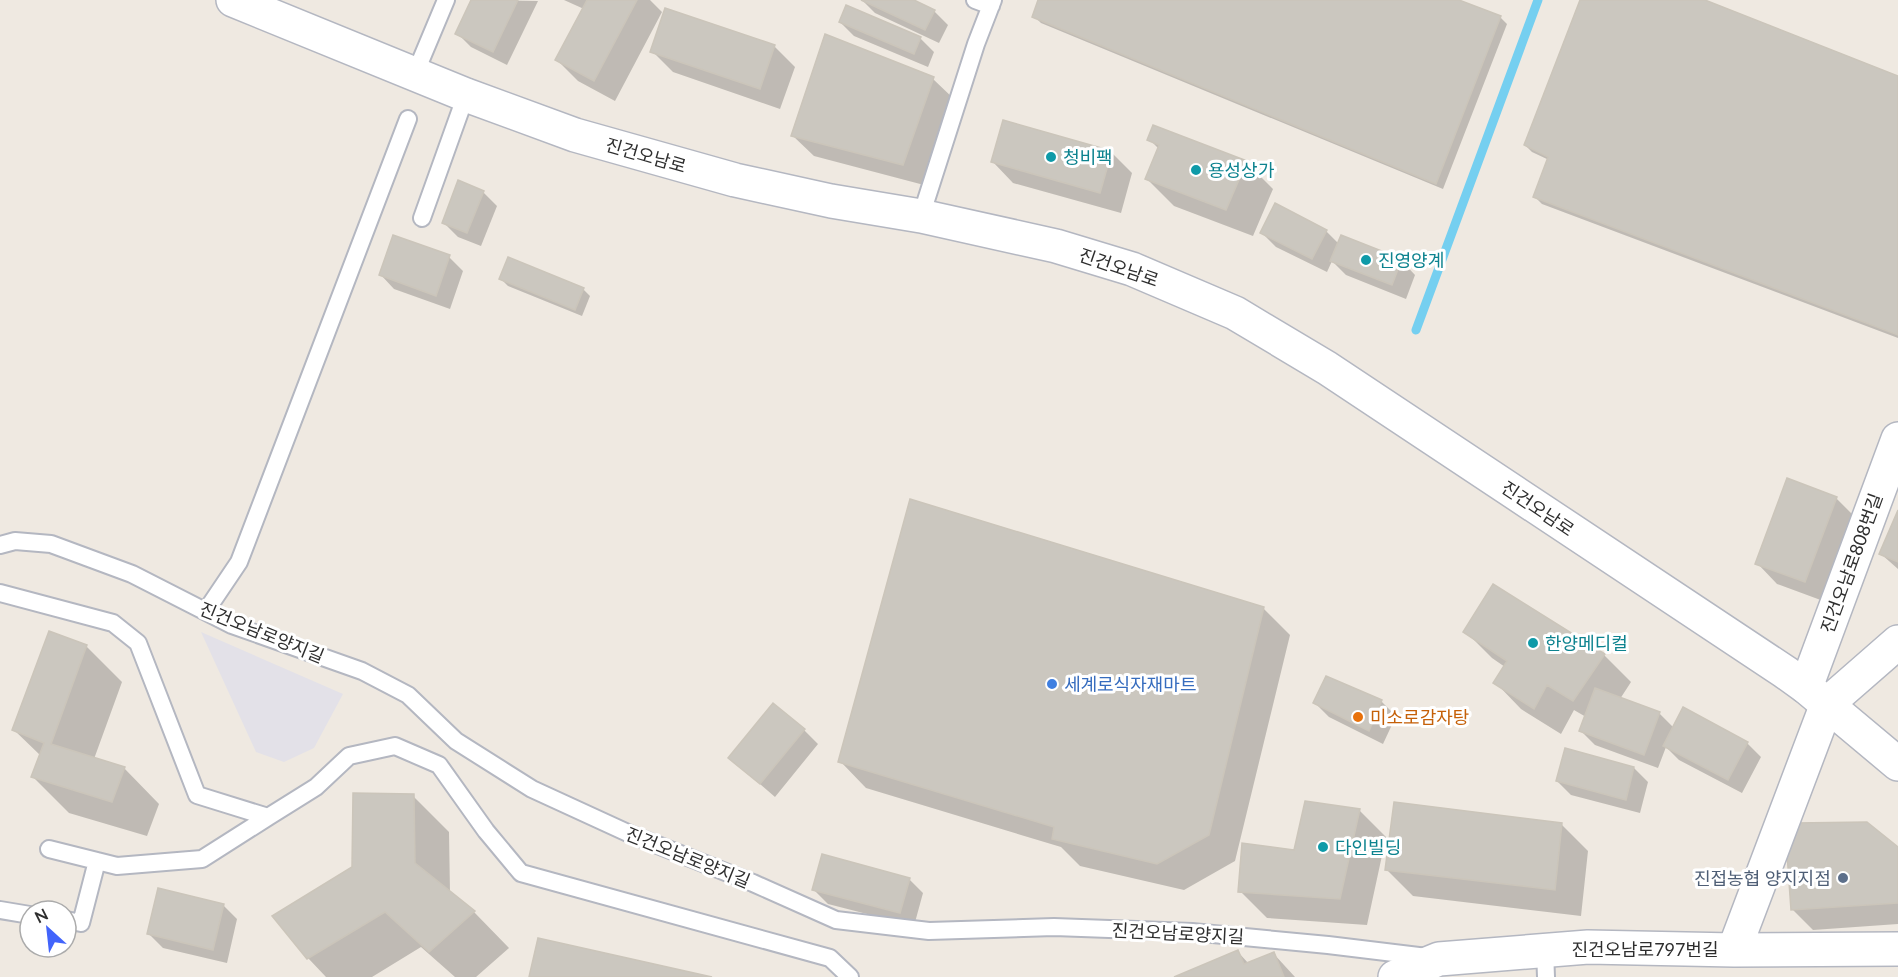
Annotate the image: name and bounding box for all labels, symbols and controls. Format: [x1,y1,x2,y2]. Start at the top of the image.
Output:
street label: 진건오남로 [603,133,689,177]
place label: 청비팩 [1063,146,1113,168]
marker: 청비팩 [1044,150,1058,164]
place label: 용성상가 [1208,159,1275,181]
marker: 용성상가 [1189,163,1203,177]
street label: 진건오남로 [1076,243,1162,291]
place label: 진영양계 [1378,249,1444,271]
marker: 진영양계 [1359,253,1373,267]
street label: 진건오남로 [1498,476,1578,540]
street label: 진건오남로808번길 [1815,490,1887,636]
street label: 진건오남로양지길 [196,597,328,667]
place label: 한양메디컬 [1545,632,1628,654]
marker: 한양메디컬 [1526,636,1540,650]
place label: 세계로식자재마트 [1064,673,1196,695]
marker: 세계로식자재마트 [1045,677,1059,691]
place label: 미소로감자탕 [1370,706,1469,728]
marker: 미소로감자탕 [1351,710,1365,724]
street label: 진건오남로양지길 [622,822,754,892]
place label: 다인빌딩 [1335,836,1401,858]
marker: 다인빌딩 [1316,840,1330,854]
place label: 진접농협 양지지점 [1694,867,1831,889]
marker: 진접농협 양지지점 [1836,871,1850,885]
north arrow [18,899,78,959]
text: N [31,904,51,926]
street label: 진건오남로양지길 [1111,919,1245,947]
street label: 진건오남로797번길 [1571,938,1719,960]

